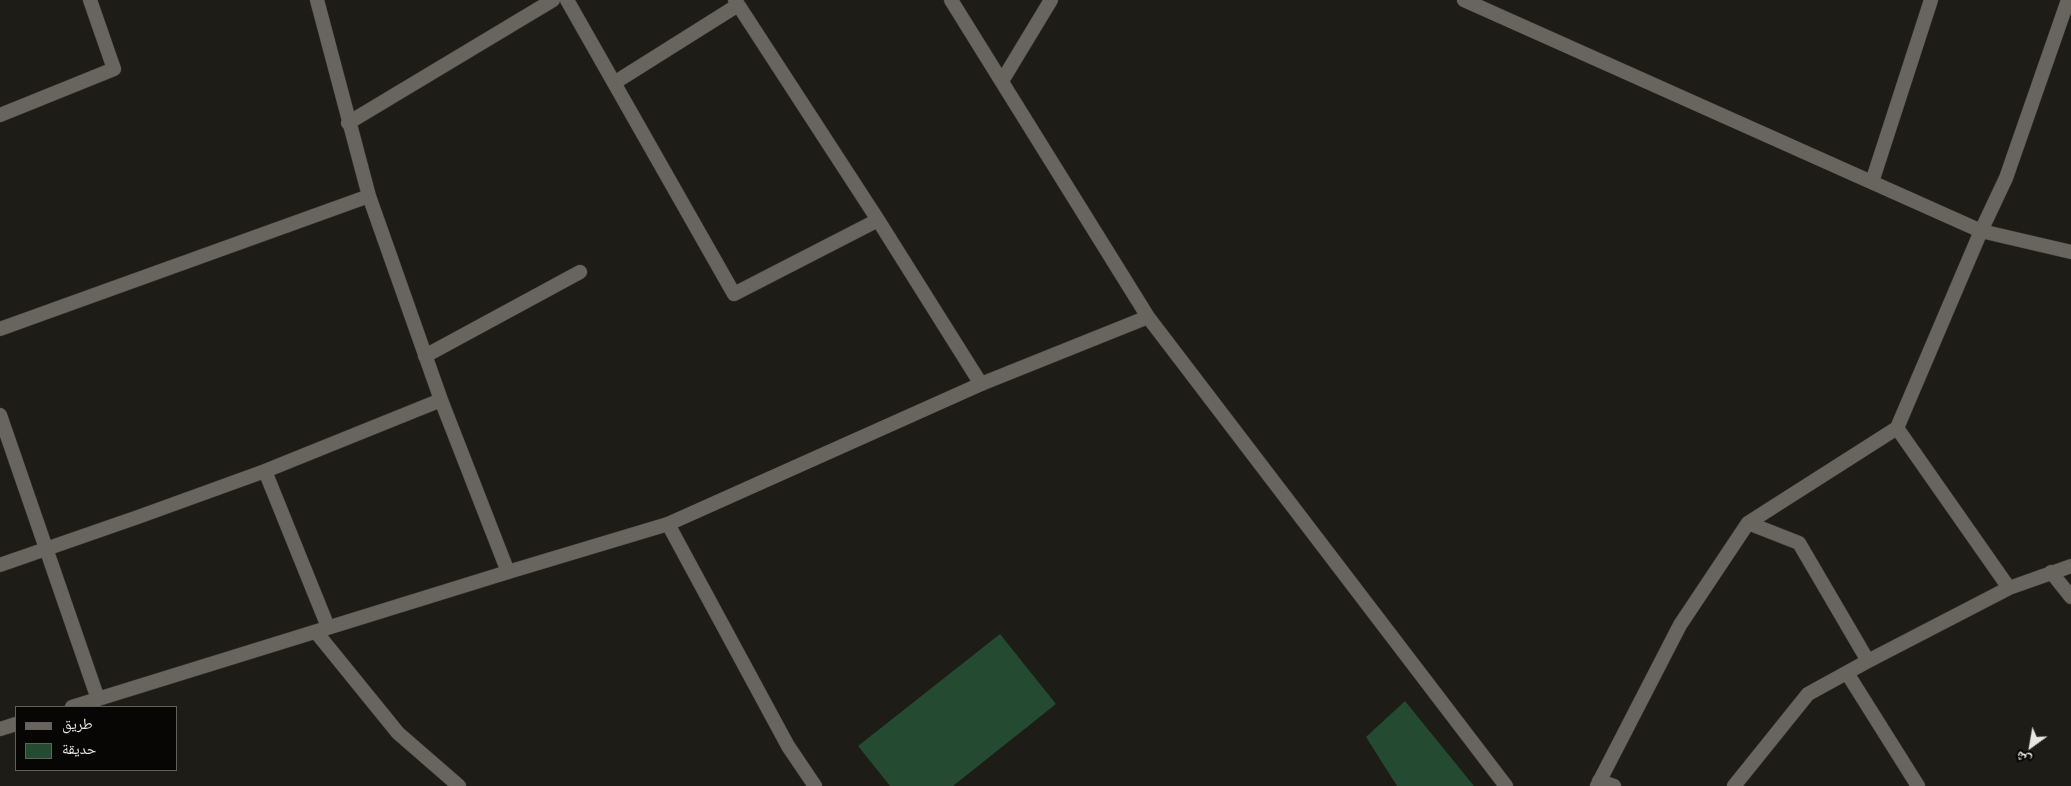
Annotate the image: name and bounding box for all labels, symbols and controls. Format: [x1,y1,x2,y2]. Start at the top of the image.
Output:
legend [15,706,178,771]
text: طريق [62,714,93,734]
north arrow [2006,721,2056,771]
text: حديقة [62,739,96,759]
text: ش [2012,747,2034,770]

